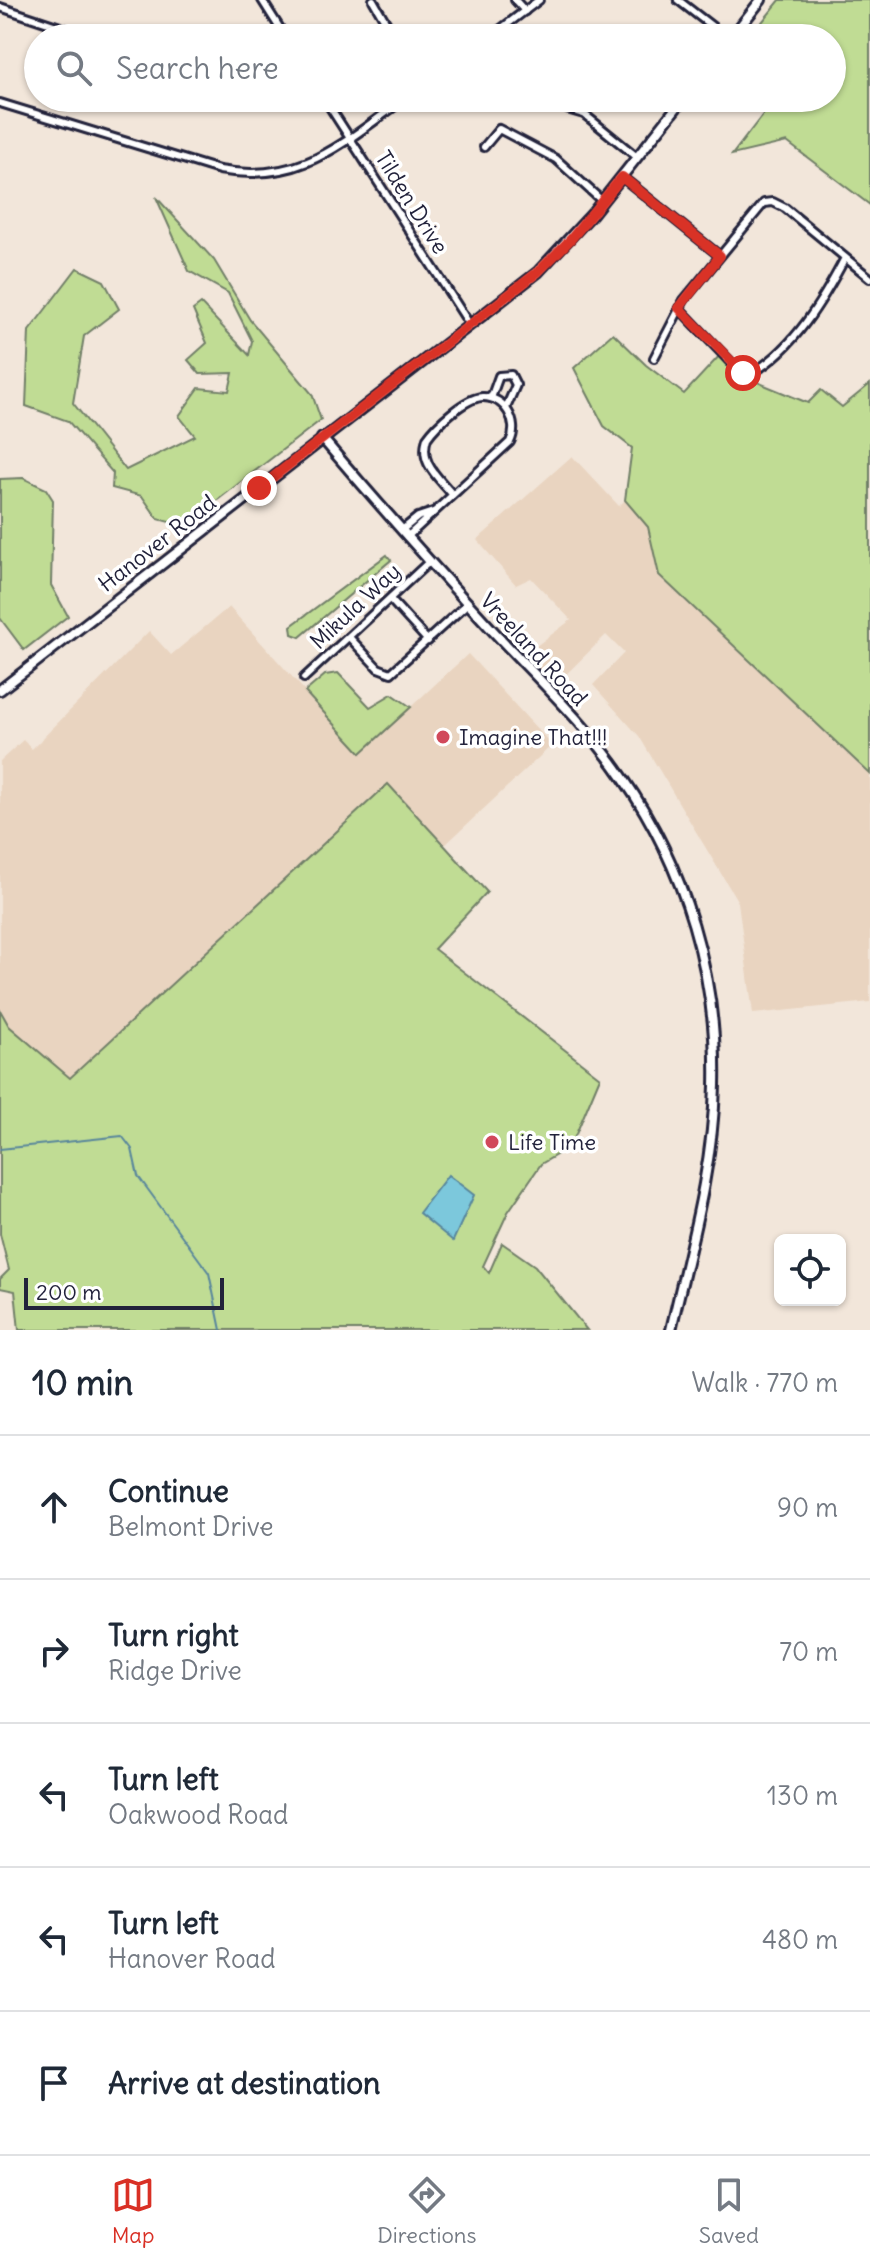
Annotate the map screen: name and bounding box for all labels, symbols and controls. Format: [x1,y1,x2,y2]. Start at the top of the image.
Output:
search box [24,24,846,112]
icon: search [52,46,96,90]
text: Search here [116,49,279,87]
street label: Tilden Drive [369,145,455,259]
route start [725,355,761,391]
route end [241,470,277,506]
street label: Hanover Road [93,488,222,598]
street label: Mikula Way [304,557,406,655]
street label: Vreeland Road [474,586,594,712]
place label: Imagine That!!! [459,723,607,751]
marker: Imagine That!!! [434,728,452,746]
place label: Life Time [508,1128,596,1156]
marker: Life Time [483,1133,501,1151]
map controls [774,1234,846,1306]
button: locate [774,1234,846,1306]
scale bar [24,1274,224,1310]
text: 200 m [36,1278,102,1306]
text: 10 min [32,1361,133,1404]
text: Walk · 770 m [692,1366,838,1399]
text: Continue [108,1472,229,1510]
icon: ahead [32,1485,76,1529]
text: 90 m [777,1491,838,1524]
text: Belmont Drive [108,1510,274,1543]
text: Turn right [108,1616,239,1654]
icon: right [32,1629,76,1673]
text: 70 m [779,1635,838,1668]
text: Ridge Drive [108,1654,242,1687]
text: Turn left [108,1760,219,1798]
icon: left [32,1773,76,1817]
text: 130 m [767,1779,838,1812]
text: Oakwood Road [108,1798,288,1831]
text: Turn left [108,1904,219,1942]
icon: left [32,1917,76,1961]
text: 480 m [762,1923,838,1956]
text: Hanover Road [108,1942,276,1975]
icon: arrive [32,2061,76,2105]
text: Arrive at destination [108,2064,380,2102]
tab: Map [111,2173,155,2249]
tab: Directions [377,2173,477,2249]
tab: Saved [699,2173,759,2249]

